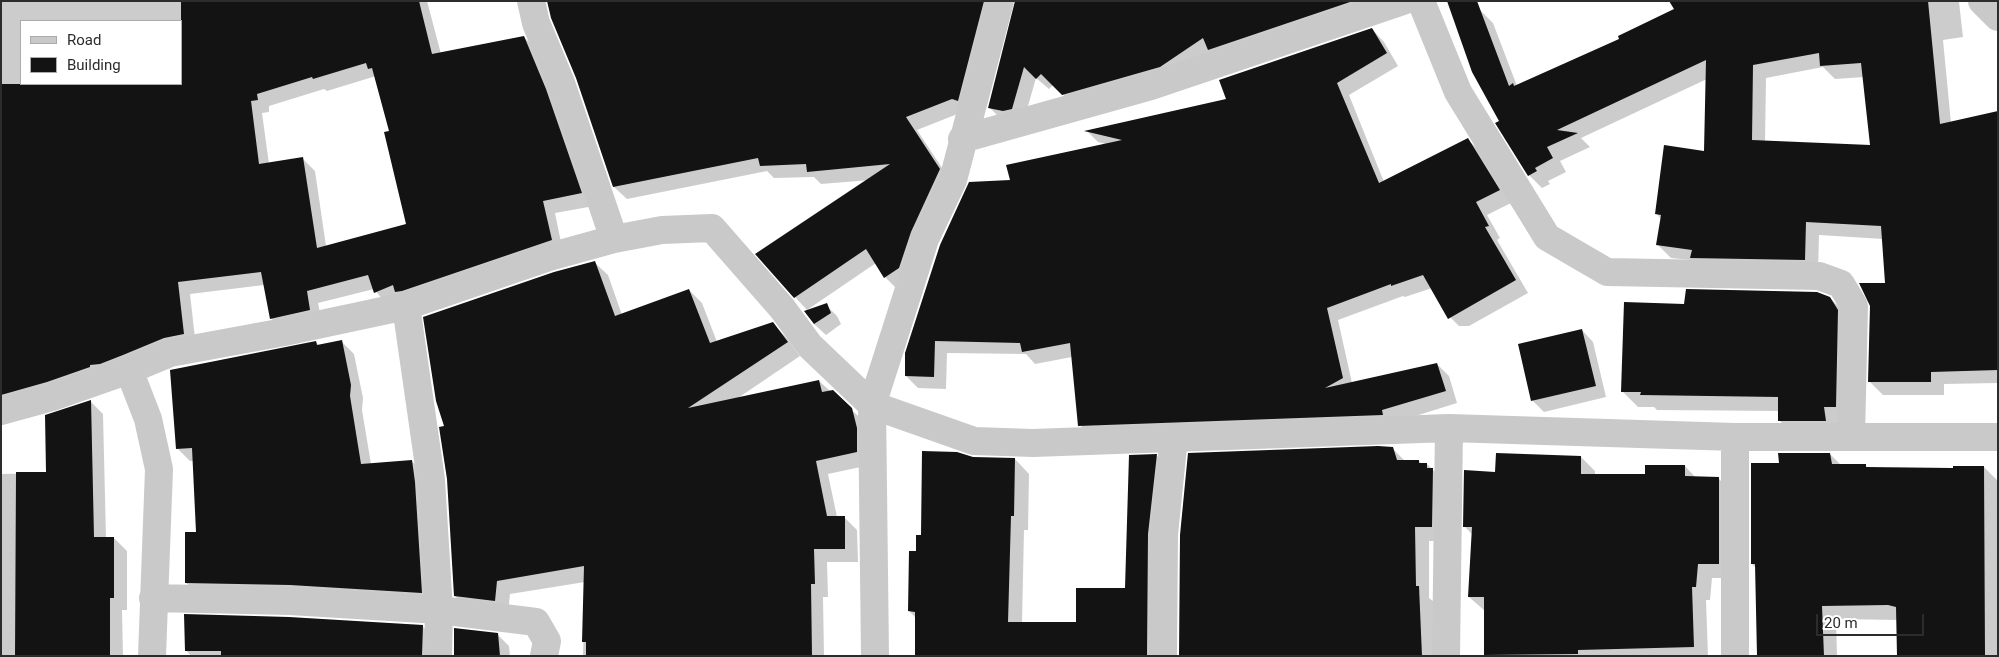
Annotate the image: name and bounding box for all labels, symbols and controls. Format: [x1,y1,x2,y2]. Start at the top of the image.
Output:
legend [20,20,182,85]
text: Road [67,31,101,49]
text: Building [67,56,121,74]
scale bar [1819,604,1926,636]
text: 20 m [1824,614,1858,632]

